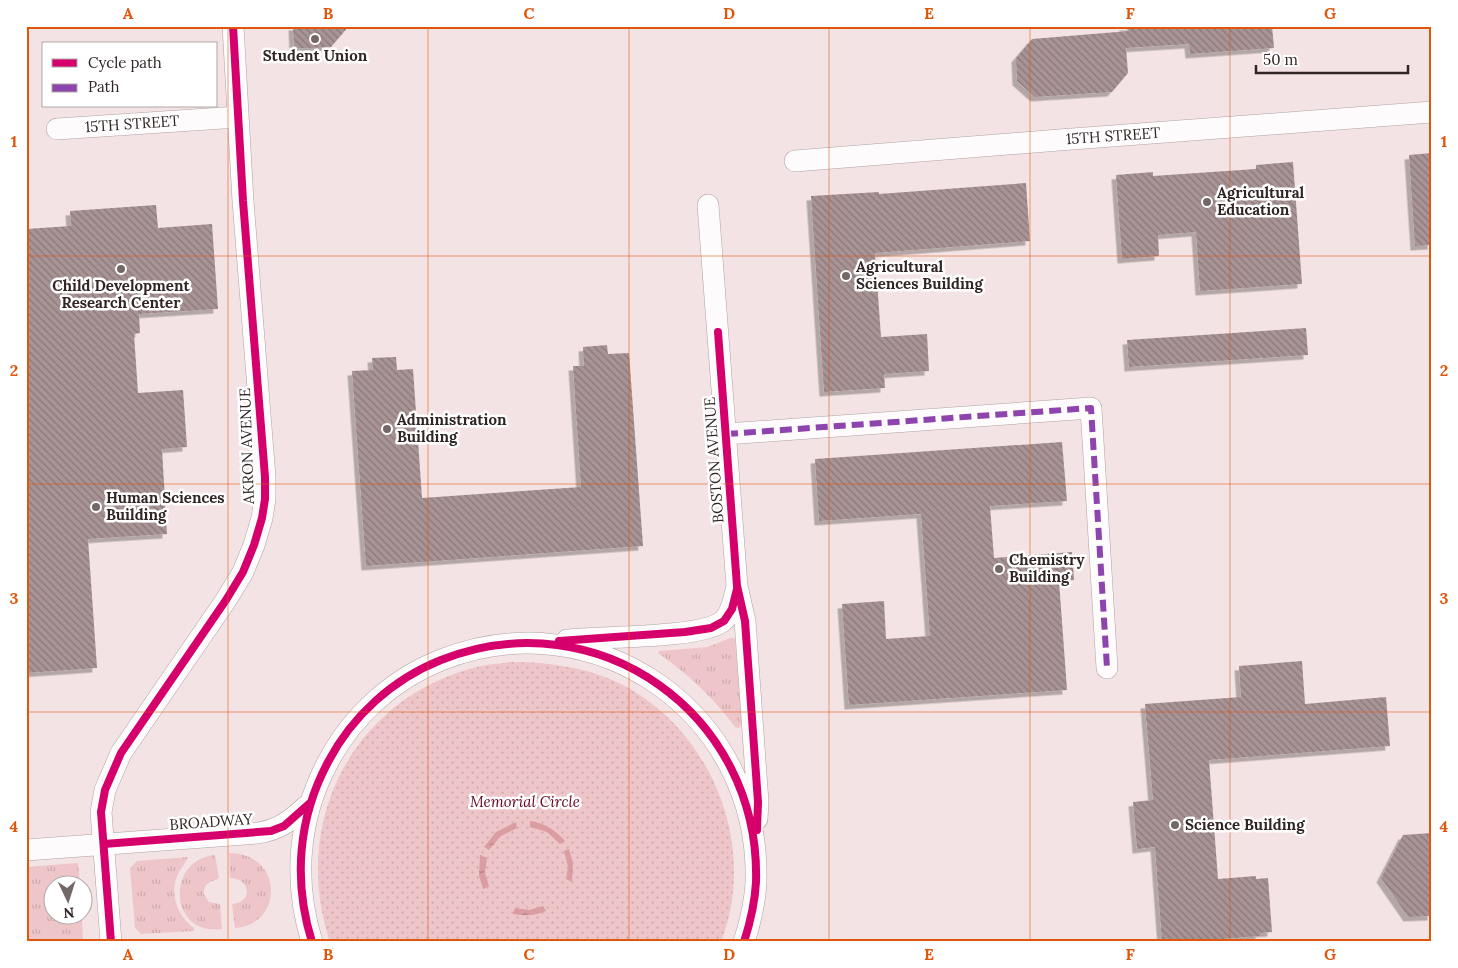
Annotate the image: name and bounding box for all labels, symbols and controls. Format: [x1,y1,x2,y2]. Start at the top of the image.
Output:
text: A [123,3,134,23]
text: B [323,3,334,23]
text: C [523,3,535,23]
text: D [723,3,735,23]
text: E [924,3,934,23]
text: F [1125,3,1135,23]
text: G [1324,3,1336,23]
marker: Student Union [309,33,321,45]
legend [42,42,218,108]
scale bar [1256,42,1408,74]
place label: Student Union [263,46,368,65]
text: 50 m [1263,50,1298,69]
text: Cycle path [88,53,162,72]
text: Path [88,77,119,96]
street label: 15TH STREET [84,111,180,136]
street label: 15TH STREET [1065,123,1161,148]
text: 1 [11,131,17,151]
text: 1 [1441,131,1447,151]
place label: Agricultural Education [1217,183,1305,219]
marker: Agricultural Education [1201,196,1213,208]
place label: Agricultural Sciences Building [856,257,983,293]
marker: Child Development Research Center [115,263,127,275]
marker: Agricultural Sciences Building [840,270,852,282]
place label: Child Development Research Center [52,276,190,312]
text: 2 [10,360,18,380]
text: 2 [1440,360,1448,380]
street label: AKRON AVENUE [235,388,258,505]
street label: BOSTON AVENUE [700,396,727,524]
place label: Administration Building [397,410,507,446]
marker: Administration Building [381,423,393,435]
place label: Human Sciences Building [106,488,225,524]
marker: Human Sciences Building [90,501,102,513]
place label: Chemistry Building [1009,550,1085,586]
marker: Chemistry Building [993,563,1005,575]
text: 3 [10,588,19,608]
text: 3 [1440,588,1449,608]
park label: Memorial Circle [470,792,580,811]
street label: BROADWAY [169,809,254,834]
place label: Science Building [1185,815,1305,834]
text: 4 [10,816,19,836]
text: 4 [1440,816,1449,836]
marker: Science Building [1169,819,1181,831]
north arrow [42,876,92,926]
text: N [63,904,75,922]
text: A [123,944,134,964]
text: B [323,944,334,964]
text: C [523,944,535,964]
text: D [723,944,735,964]
text: E [924,944,934,964]
text: F [1125,944,1135,964]
text: G [1324,944,1336,964]

